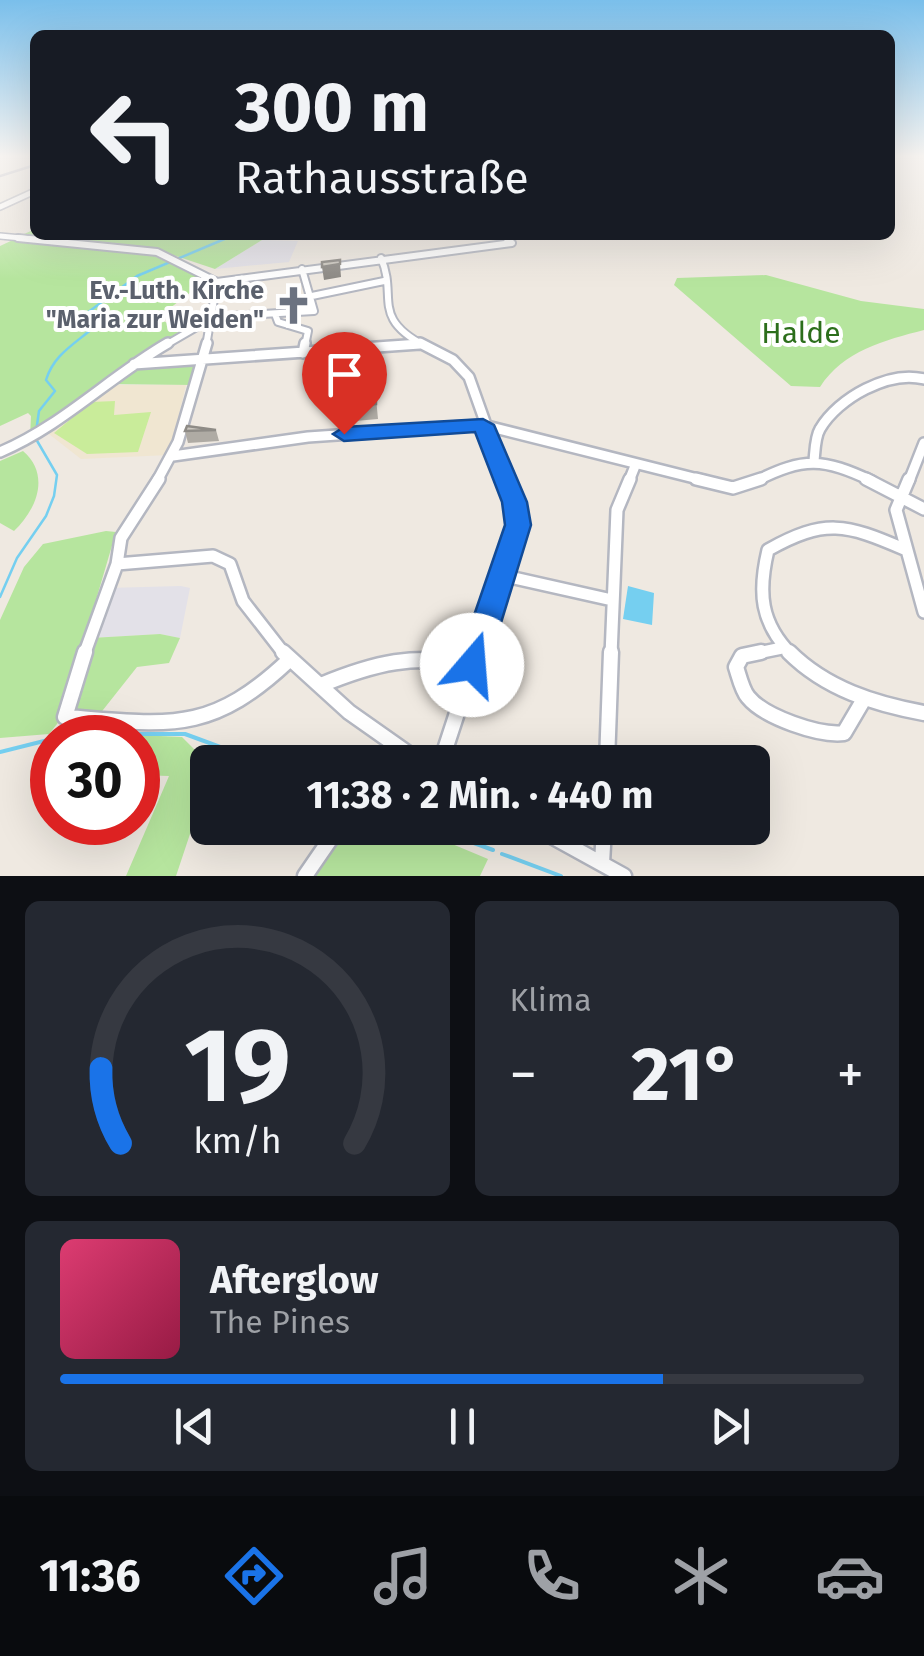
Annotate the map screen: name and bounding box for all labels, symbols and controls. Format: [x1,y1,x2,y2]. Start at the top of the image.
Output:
text: 300 m [235,66,429,150]
icon: left [70,70,200,200]
text: Rathausstraße [235,151,529,205]
place label: Ev.-Luth. Kirche "Maria zur Weiden" [46,276,264,335]
church icon: Ev.-Luth. Kirche "Maria zur Weiden" [273,284,315,326]
park label: Halde [761,315,841,351]
pin [302,332,387,435]
icon: arrive [317,347,372,402]
position arrow [420,613,524,717]
speed limit sign: 30 [30,715,160,845]
text: 11:38 · 2 Min. · 440 m [307,772,653,818]
text: Klima [510,981,592,1019]
text: 19 [184,1004,291,1129]
text: 21° [631,1030,742,1120]
text: − [510,1042,537,1108]
text: + [837,1042,864,1108]
text: km/h [193,1120,281,1162]
text: Afterglow [210,1257,378,1303]
text: The Pines [210,1303,350,1341]
icon: previous [167,1399,222,1454]
icon: pause [435,1399,490,1454]
icon: next [703,1399,758,1454]
icon: directions [219,1541,289,1611]
icon: music [368,1541,438,1611]
icon: phone [517,1541,587,1611]
icon: climate [666,1541,736,1611]
icon: car [815,1541,885,1611]
text: 11:36 [39,1549,141,1603]

